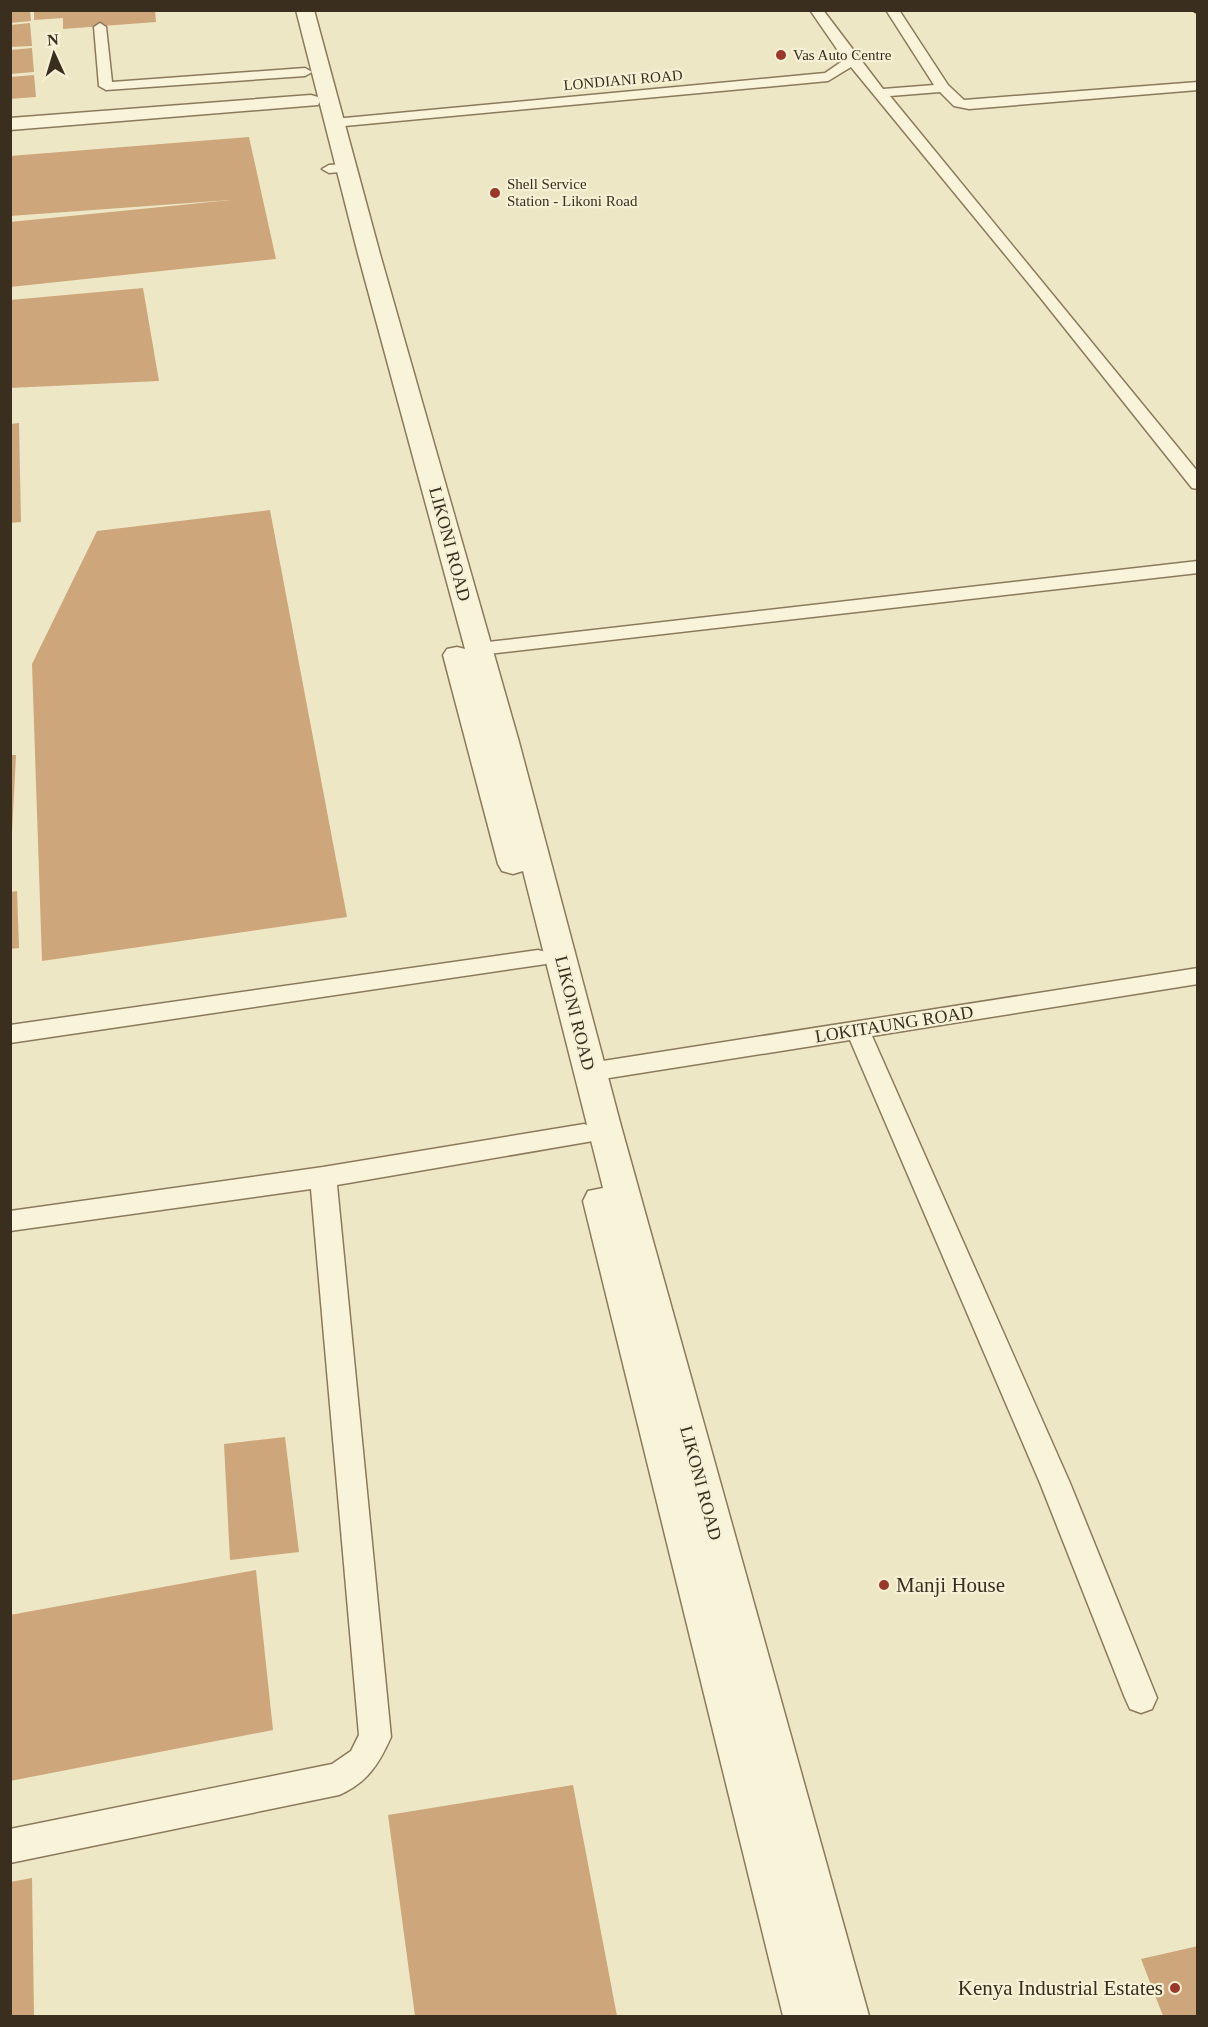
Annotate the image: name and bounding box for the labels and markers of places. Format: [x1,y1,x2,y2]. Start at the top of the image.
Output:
place label: Vas Auto Centre [793,47,892,63]
marker: Vas Auto Centre [774,48,788,62]
place label: Shell Service Station - Likoni Road [507,176,638,209]
marker: Shell Service Station - Likoni Road [488,186,502,200]
place label: Manji House [896,1573,1005,1597]
marker: Manji House [877,1578,891,1592]
place label: Kenya Industrial Estates [958,1976,1163,2000]
marker: Kenya Industrial Estates [1168,1981,1182,1995]

